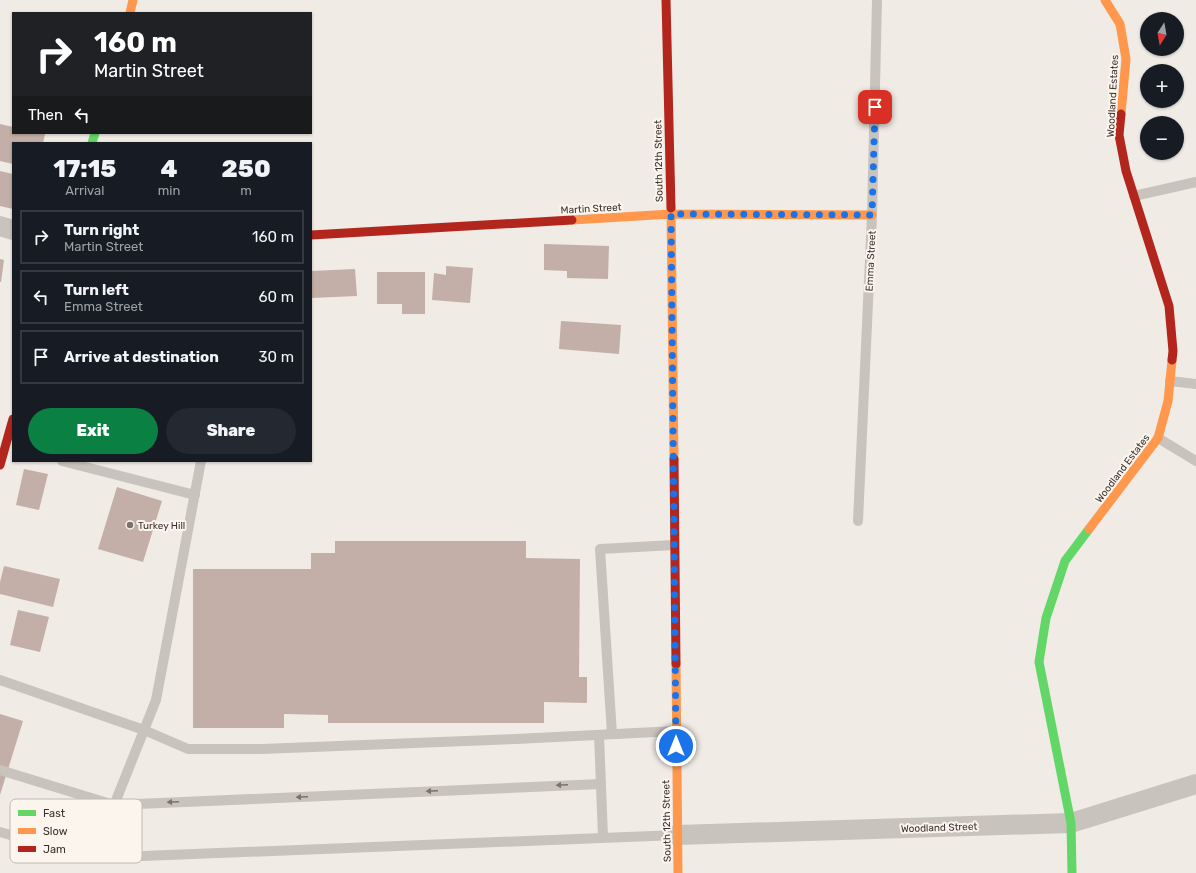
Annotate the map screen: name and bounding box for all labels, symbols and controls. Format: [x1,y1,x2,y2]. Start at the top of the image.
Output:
north arrow [1140,12,1184,56]
map controls [1140,12,1184,160]
text: 160 m [94,26,177,59]
icon: right [28,28,80,80]
street label: Woodland Estates [1105,54,1121,138]
text: Martin Street [94,60,204,82]
button: + [1140,64,1184,108]
pin [858,90,892,124]
icon: arrive [864,96,886,118]
icon: left [71,104,93,126]
text: Then [28,106,63,124]
button: − [1140,116,1184,160]
street label: South 12th Street [652,120,666,202]
text: 17:15 [53,155,116,183]
text: 4 [160,155,178,183]
text: 250 [222,155,271,183]
text: Arrival [65,183,104,198]
text: min [158,183,180,198]
text: m [240,183,252,198]
street label: Martin Street [560,201,622,217]
text: Turn right [64,221,139,239]
icon: right [30,226,52,248]
text: 160 m [252,228,294,246]
street label: Emma Street [863,230,879,292]
text: Martin Street [64,239,143,254]
text: Turn left [64,281,129,299]
icon: left [30,286,52,308]
text: 60 m [258,288,294,306]
text: Emma Street [64,299,143,314]
icon: arrive [30,346,52,368]
text: Arrive at destination [64,348,219,366]
text: 30 m [258,348,294,366]
button: Exit [28,408,158,454]
button: Share [166,408,296,454]
street label: Woodland Estates [1093,432,1153,505]
marker: Turkey Hill [125,520,135,530]
place label: Turkey Hill [138,520,185,532]
position arrow [655,725,697,767]
street label: South 12th Street [660,780,674,862]
one-way arrow [556,782,568,789]
one-way arrow [425,788,438,794]
one-way arrow [296,793,308,800]
legend [10,799,142,863]
one-way arrow [167,799,179,806]
text: Fast [43,807,66,820]
street label: Woodland Street [901,821,978,835]
text: Slow [43,825,68,838]
text: Jam [43,843,66,856]

